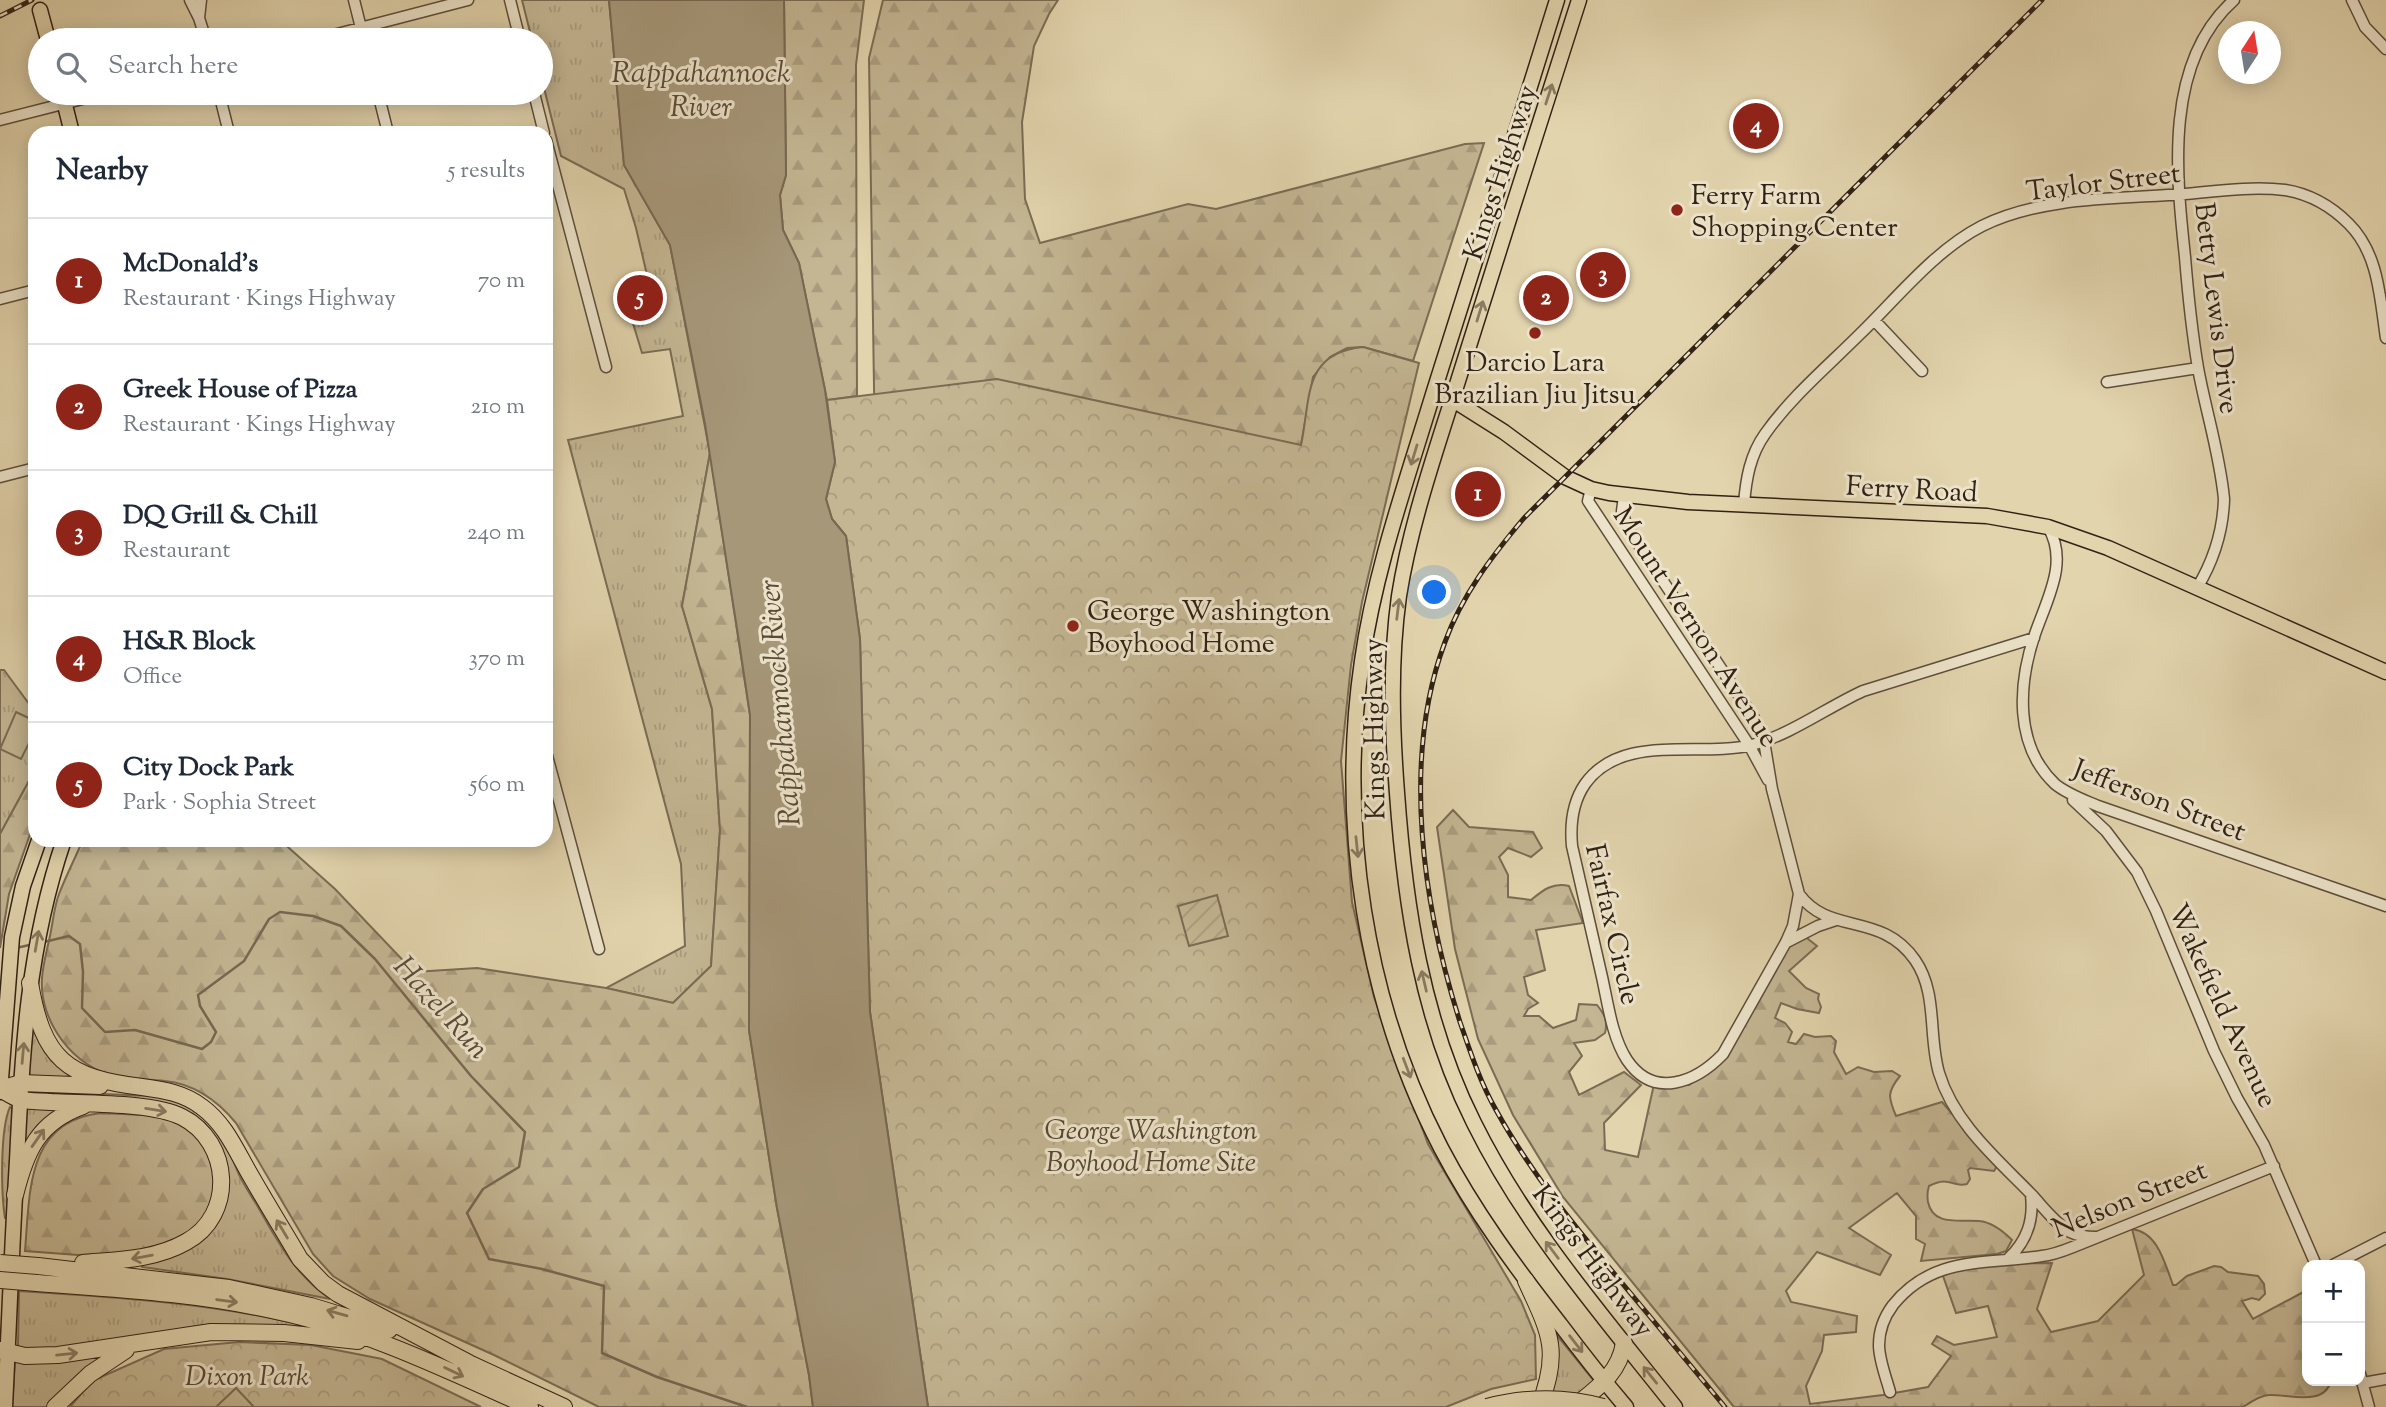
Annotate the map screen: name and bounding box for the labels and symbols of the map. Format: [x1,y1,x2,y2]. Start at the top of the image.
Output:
north arrow [2218,21,2281,84]
water label: Rappahannock River [612,53,790,130]
street label: Kings Highway [1455,80,1549,266]
one-way arrow [1543,84,1556,106]
pin: 4 [1733,100,1779,152]
street label: Taylor Street [2024,155,2183,213]
place label: Ferry Farm Shopping Center [1691,177,1898,249]
street label: Betty Lewis Drive [2182,201,2248,416]
marker: Ferry Farm Shopping Center [1669,202,1685,218]
pin: 3 [1580,249,1626,301]
pin: 5 [617,272,663,324]
pin: 2 [1523,272,1569,324]
one-way arrow [1475,301,1488,323]
marker: Darcio Lara Brazilian Jiu Jitsu [1527,325,1543,341]
place label: Darcio Lara Brazilian Jiu Jitsu [1434,344,1636,416]
one-way arrow [1407,444,1420,466]
pin: 1 [1455,468,1501,520]
street label: Ferry Road [1845,468,1979,514]
street label: Mount Vernon Avenue [1602,499,1787,756]
your location [1417,575,1451,609]
water label: Rappahannock River [749,577,814,828]
place label: George Washington Boyhood Home [1087,593,1330,665]
one-way arrow [1391,598,1404,620]
marker: George Washington Boyhood Home [1065,618,1081,634]
street label: Kings Highway [1354,637,1398,820]
street label: Jefferson Street [2065,750,2252,853]
one-way arrow [1351,835,1364,858]
street label: Fairfax Circle [1573,840,1649,1009]
street label: Wakefield Avenue [2156,898,2286,1115]
one-way arrow [31,931,44,953]
water label: Hazel Run [382,948,498,1070]
one-way arrow [1416,970,1429,992]
one-way arrow [17,1043,30,1065]
one-way arrow [1402,1057,1414,1078]
one-way arrow [144,1104,167,1117]
park label: George Washington Boyhood Home Site [1044,1112,1258,1184]
one-way arrow [31,1129,45,1148]
street label: Nelson Street [2047,1151,2214,1250]
street label: Kings Highway [1521,1177,1662,1347]
one-way arrow [275,1220,289,1240]
one-way arrow [1544,1242,1559,1260]
one-way arrow [132,1251,154,1264]
one-way arrow [215,1295,238,1308]
one-way arrow [326,1306,349,1319]
one-way arrow [1568,1335,1583,1353]
one-way arrow [55,1348,78,1361]
park label: Dixon Park [185,1358,309,1398]
one-way arrow [443,1366,464,1379]
one-way arrow [1642,1366,1657,1384]

